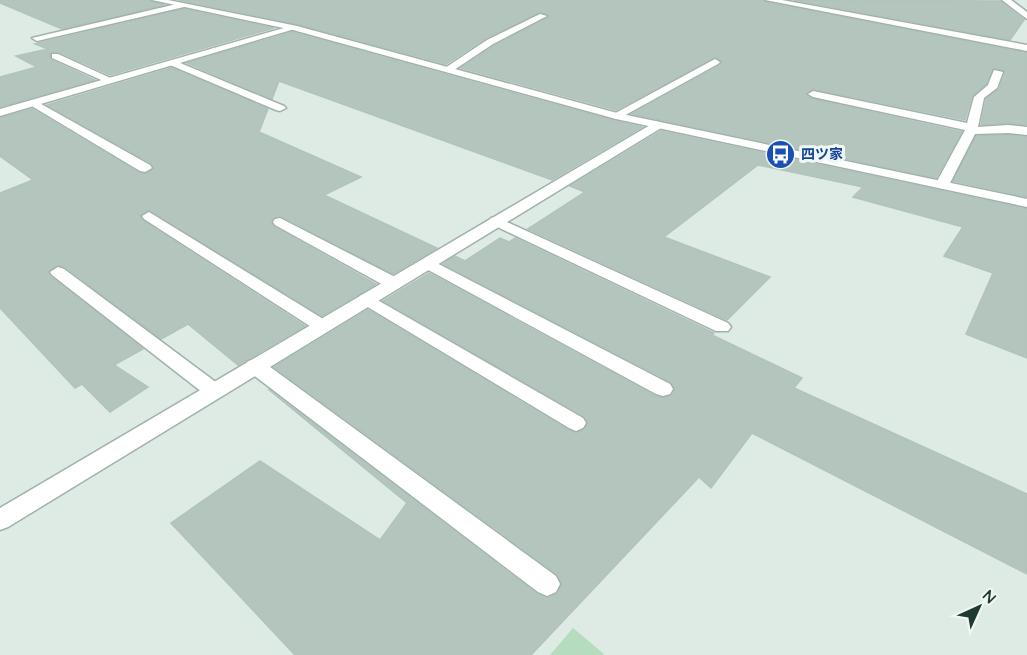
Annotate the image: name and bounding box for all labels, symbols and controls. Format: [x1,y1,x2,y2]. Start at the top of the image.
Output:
bus stop icon: 四ツ家 [764,138,796,170]
place label: 四ツ家 [801,145,843,163]
north arrow [949,577,1009,637]
text: N [978,585,1001,608]

